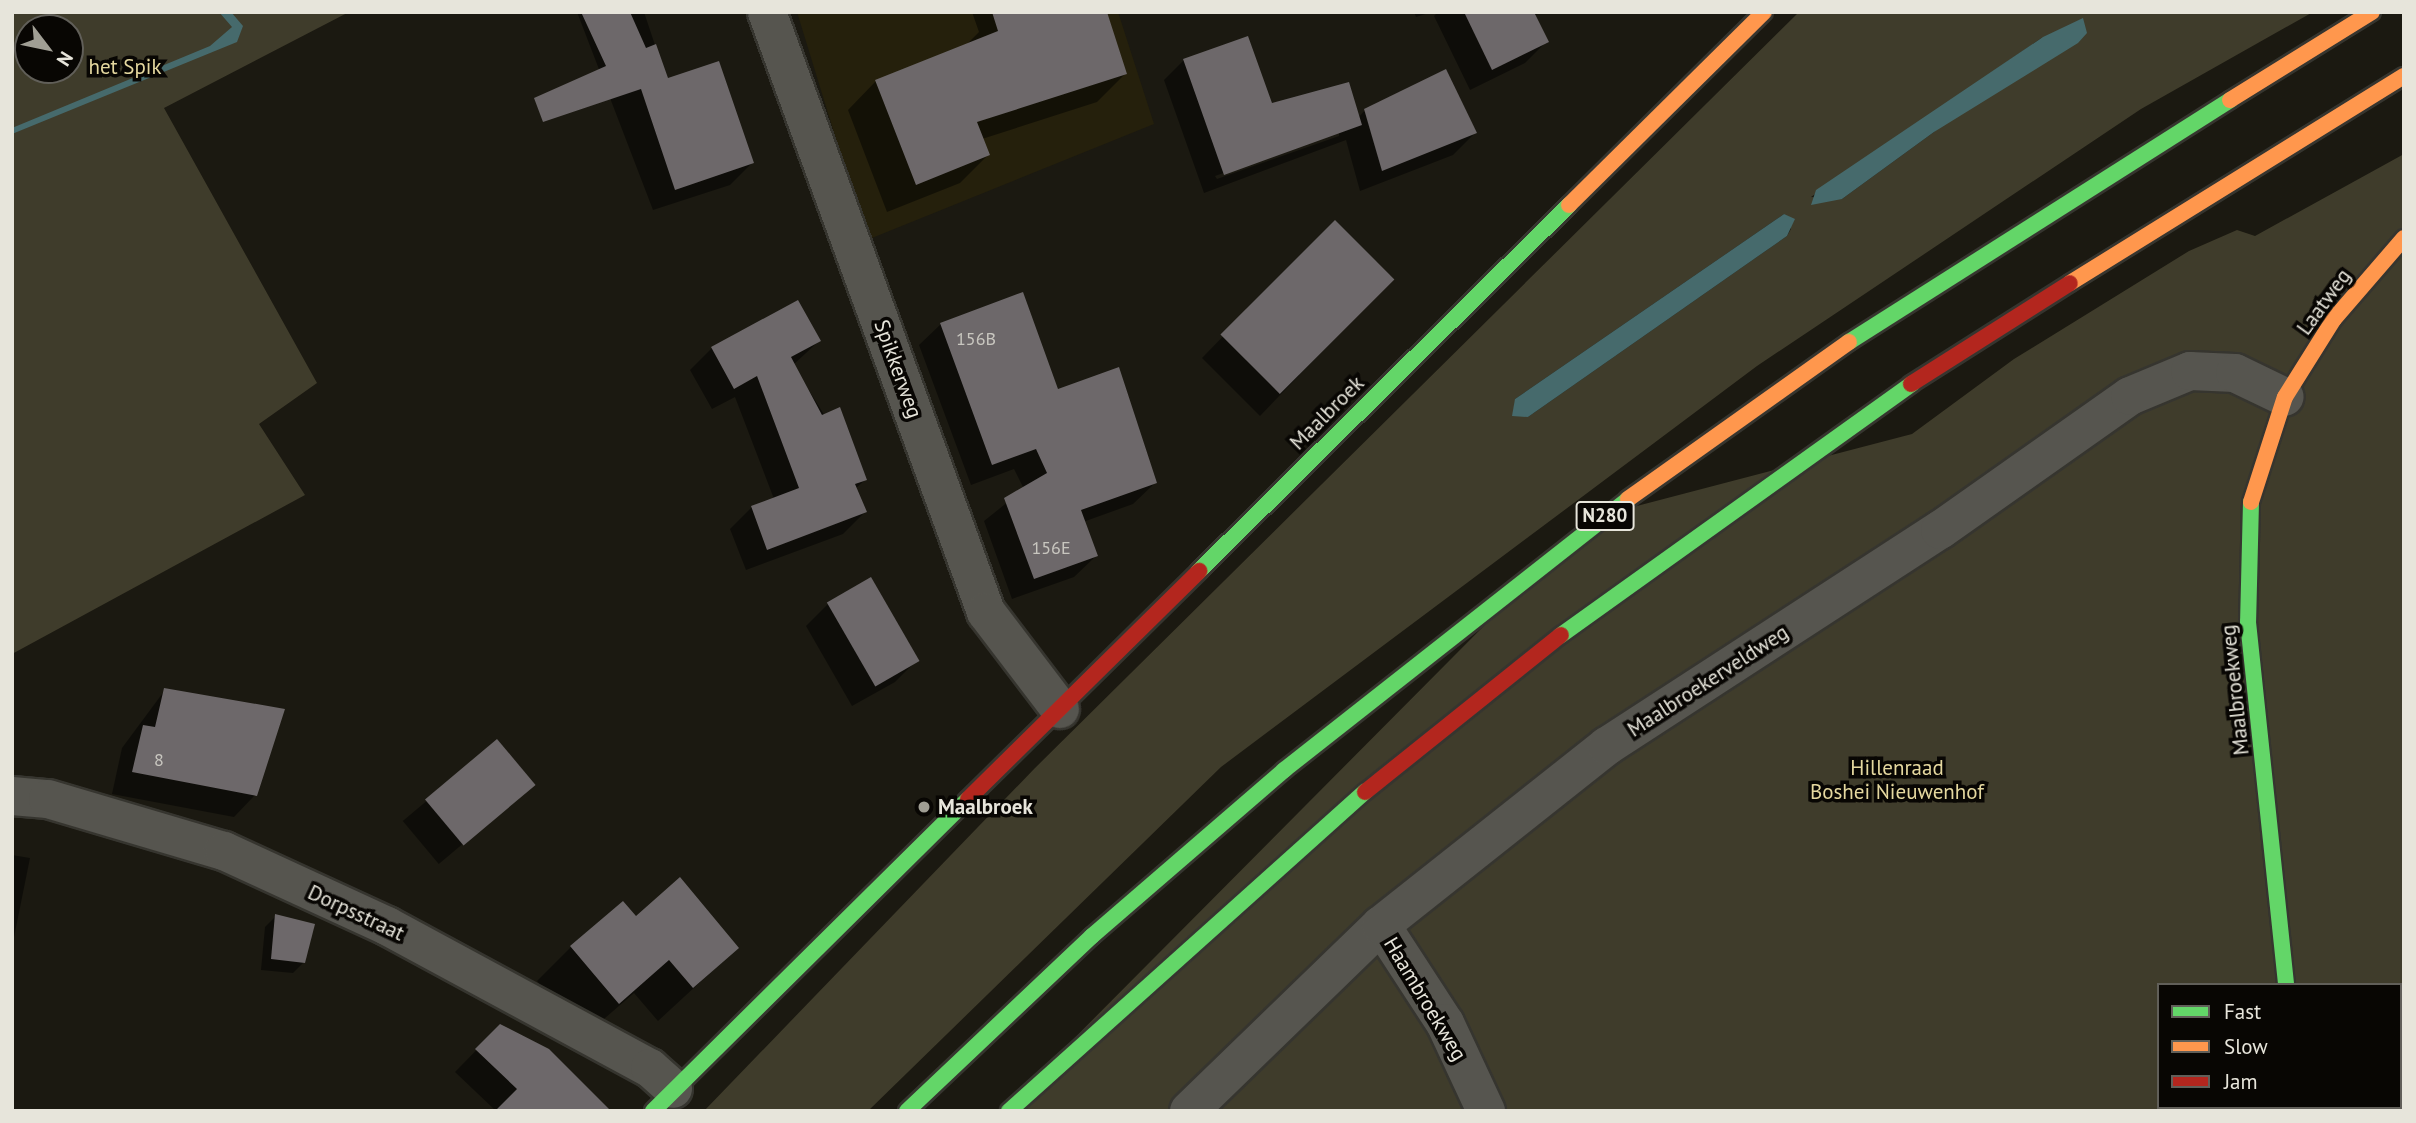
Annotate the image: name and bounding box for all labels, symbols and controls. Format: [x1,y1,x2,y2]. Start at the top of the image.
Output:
north arrow [14,14,84,84]
text: N [52,47,79,71]
park label: het Spik [88,54,162,80]
street label: Laatweg [2292,264,2356,340]
street label: Spikkerweg [869,316,927,422]
house number: 156B [956,328,996,350]
street label: Maalbroek [1285,371,1369,455]
road number: N280 [1575,500,1635,531]
house number: 156E [1031,537,1071,559]
street label: Maalbroekerveldweg [1623,620,1793,742]
street label: Maalbroekweg [2216,624,2254,756]
house number: 8 [154,749,164,771]
park label: Hillenraad Boshei Nieuwenhof [1810,755,1984,805]
place label: Maalbroek [938,794,1033,820]
marker: Maalbroek [916,799,932,815]
street label: Dorpsstraat [304,880,408,946]
street label: Haambroekweg [1378,933,1472,1065]
legend [2157,983,2402,1109]
text: Fast [2224,998,2261,1025]
text: Slow [2224,1033,2268,1060]
text: Jam [2224,1068,2258,1095]

